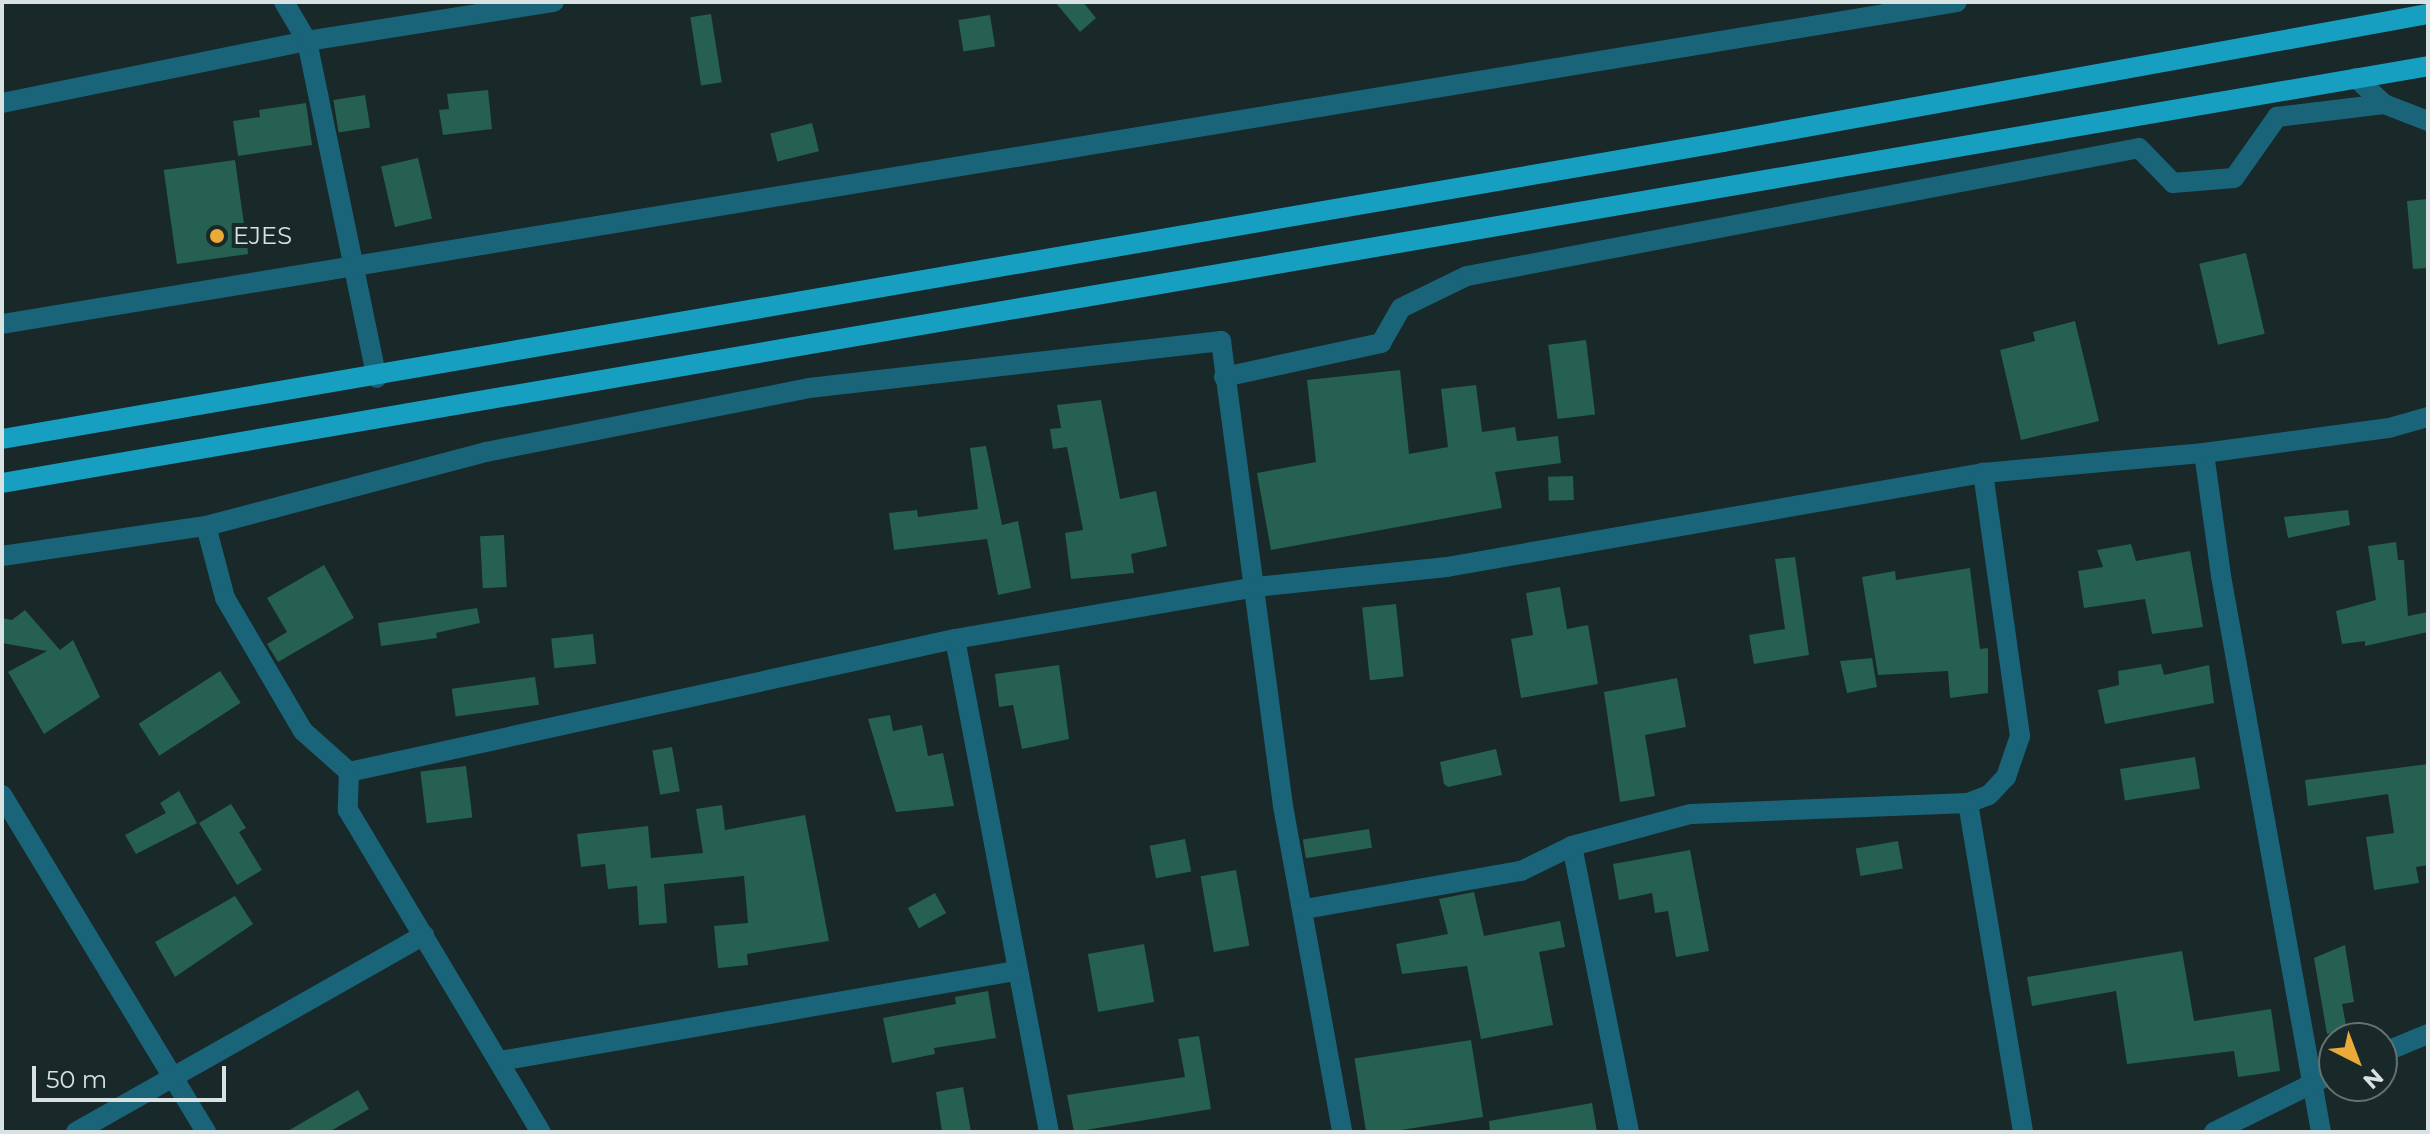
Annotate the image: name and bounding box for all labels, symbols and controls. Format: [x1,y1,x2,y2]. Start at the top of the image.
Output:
place label: EJES [233,222,292,250]
marker: EJES [208,227,226,245]
north arrow [2318,1022,2398,1102]
scale bar [36,1050,230,1100]
text: N [2357,1063,2389,1095]
text: 50 m [46,1065,107,1094]

